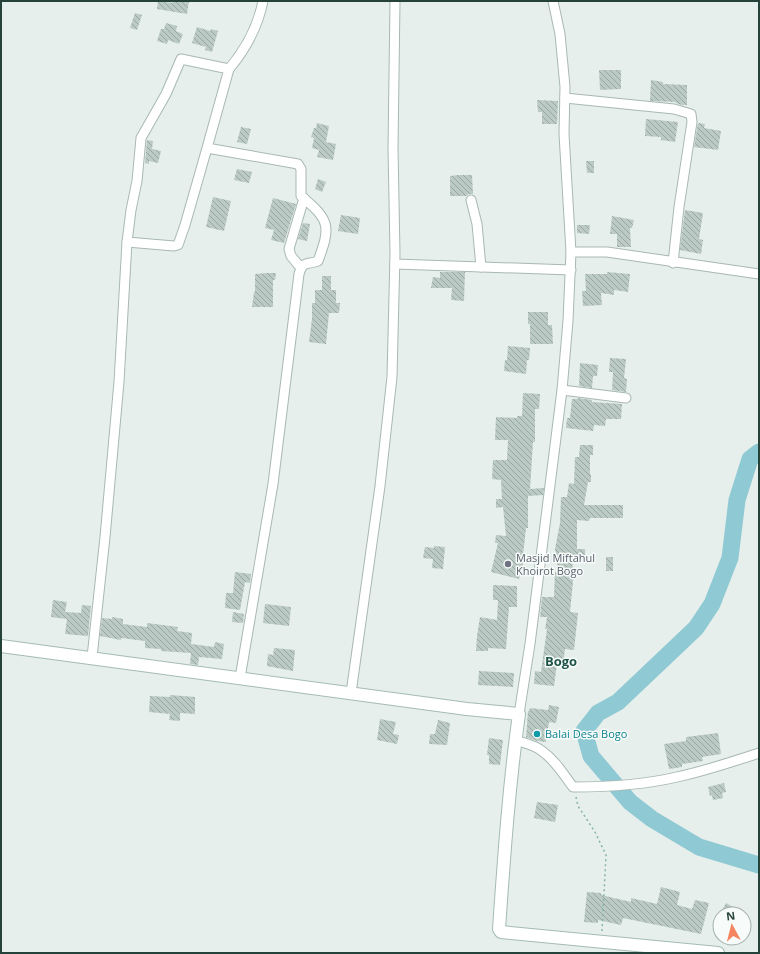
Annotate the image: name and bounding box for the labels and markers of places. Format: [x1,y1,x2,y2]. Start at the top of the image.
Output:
place label: Masjid Miftahul Khoirot Bogo [516,550,595,578]
marker: Masjid Miftahul Khoirot Bogo [503,559,513,569]
place label: Balai Desa Bogo [545,726,628,741]
marker: Balai Desa Bogo [532,729,542,739]

